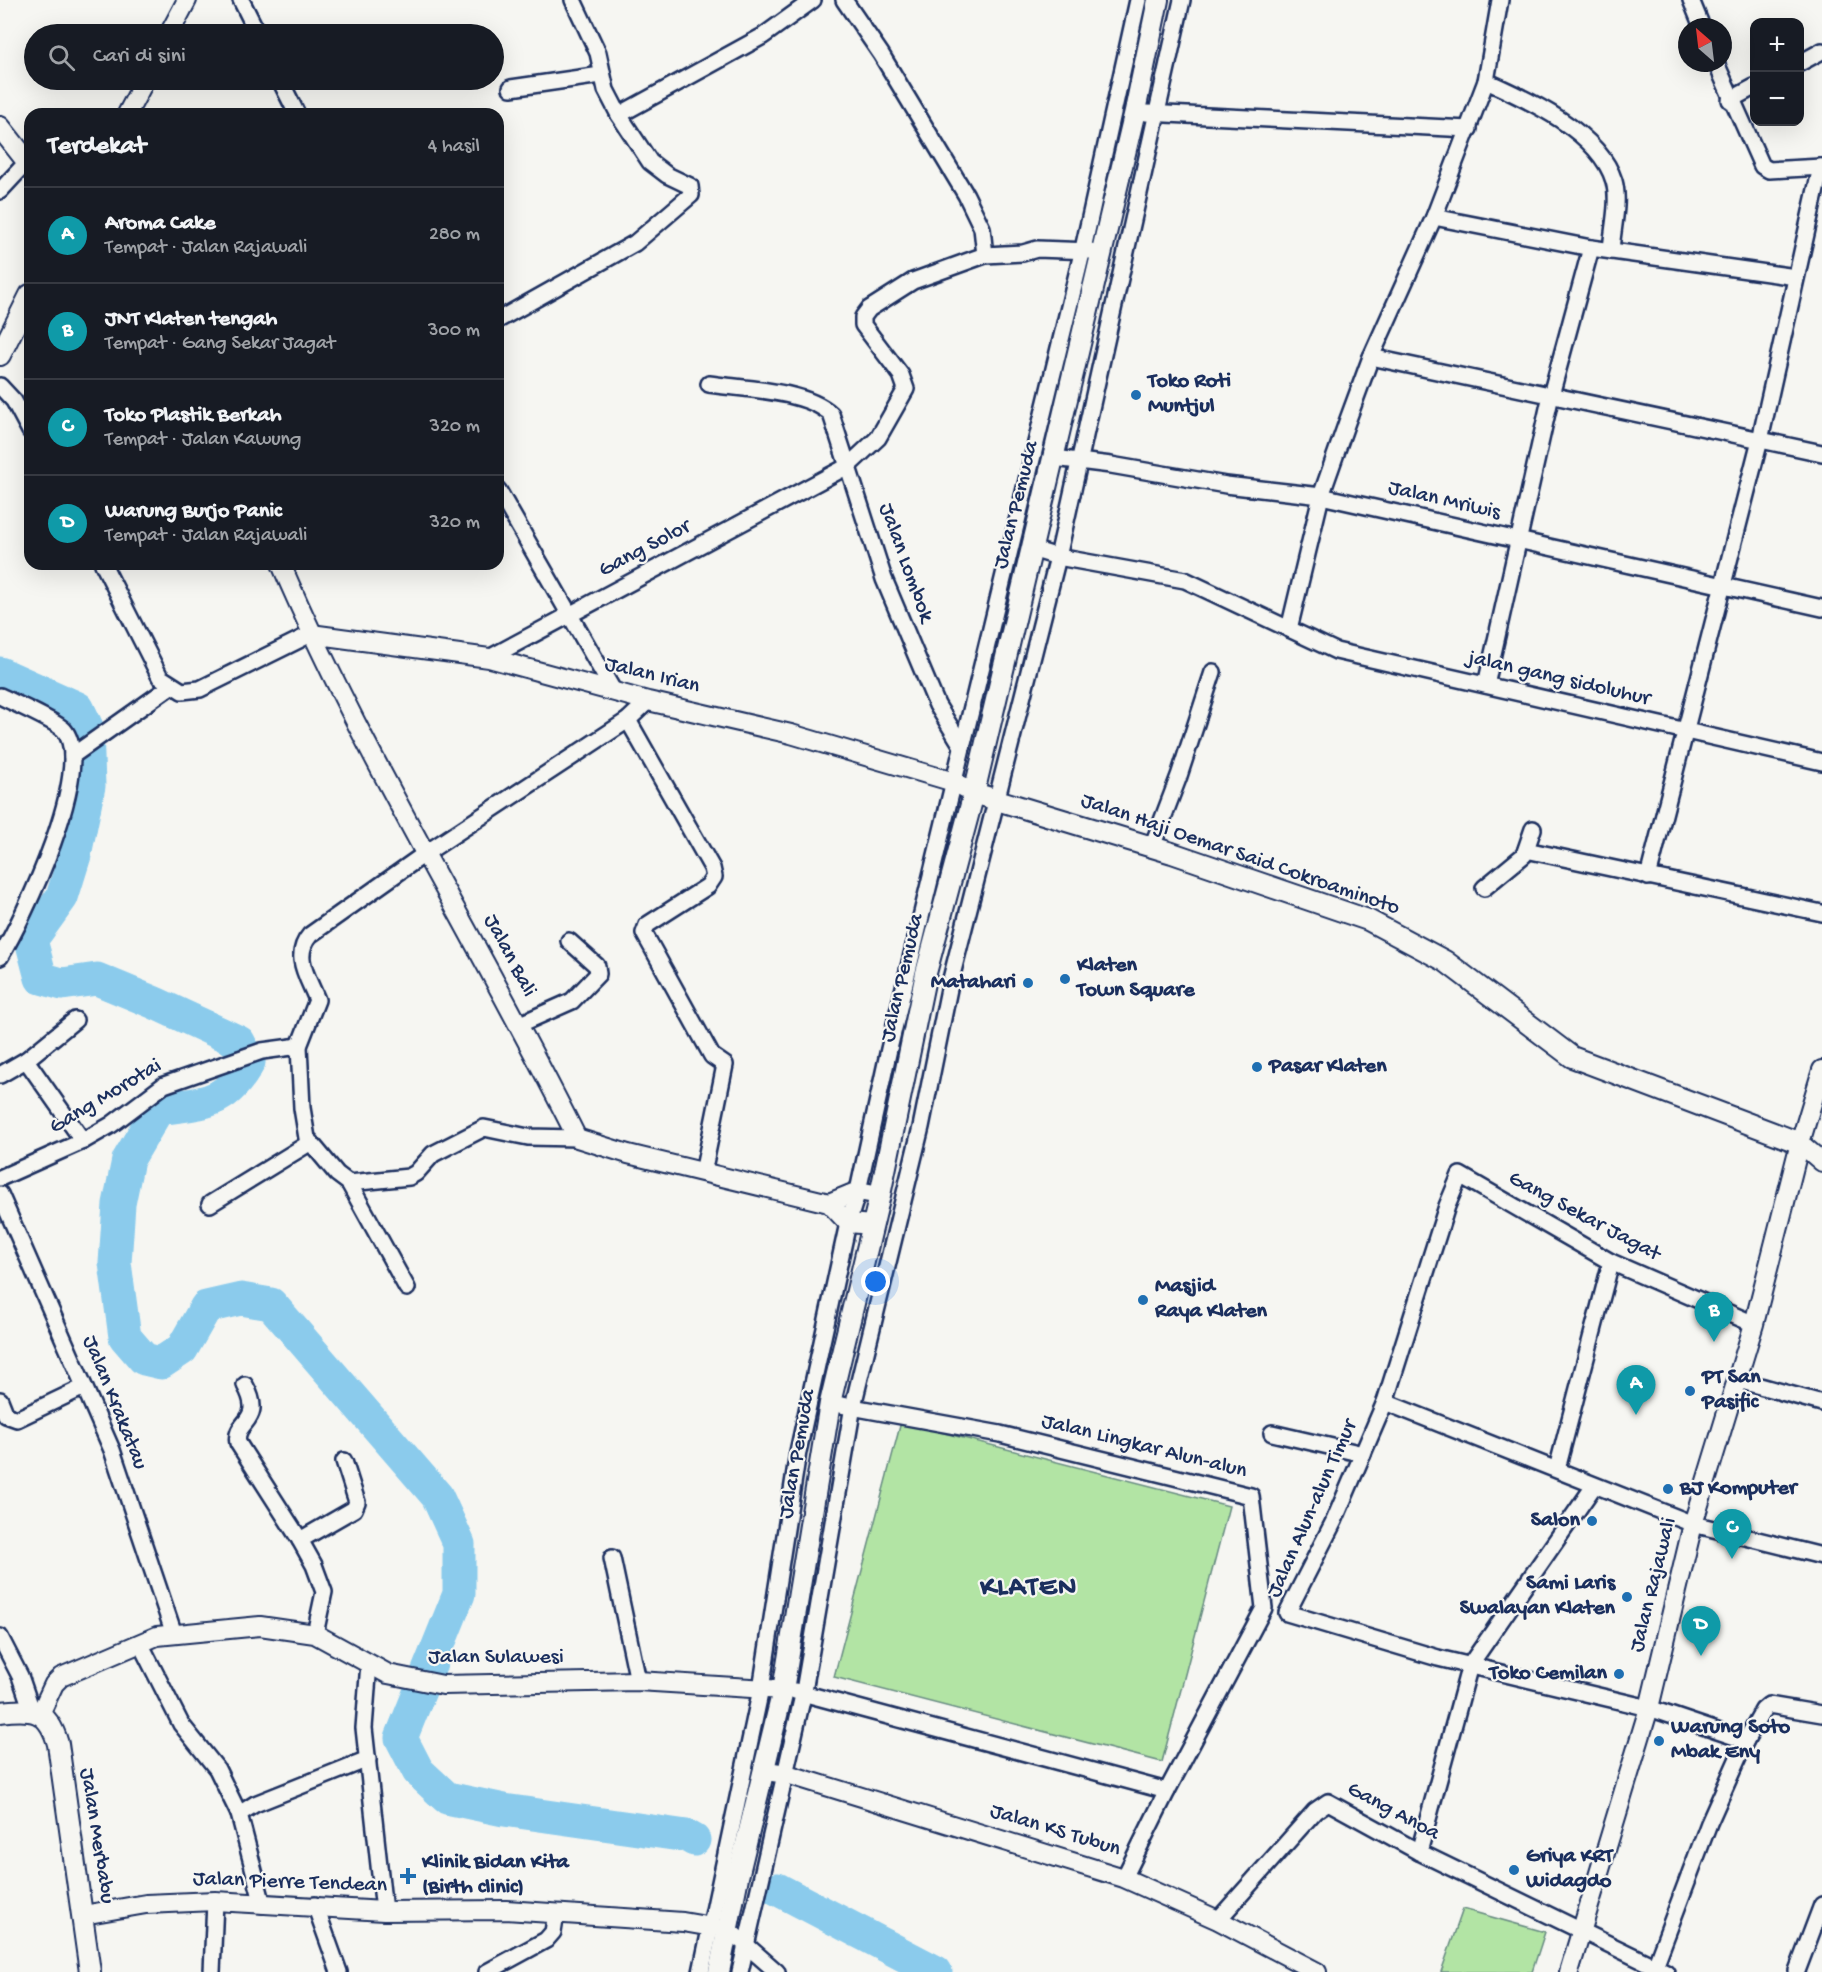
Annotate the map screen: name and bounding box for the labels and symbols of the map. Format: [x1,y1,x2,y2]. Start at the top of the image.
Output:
north arrow [1678,18,1732,72]
place label: Toko Roti Muntjul [1146,369,1231,420]
marker: Toko Roti Muntjul [1129,388,1143,402]
street label: Jalan Pemuda [989,437,1046,572]
street label: Jalan Mriwis [1385,475,1503,527]
street label: Jalan Lombok [871,500,939,628]
street label: Gang Solor [595,513,697,584]
street label: jalan gang sidoluhur [1461,644,1655,713]
street label: Jalan Irian [602,652,703,700]
street label: Jalan Haji Oemar Said Cokroaminoto [1077,788,1403,922]
street label: Jalan Bali [476,910,542,1002]
street label: Jalan Pemuda [876,910,931,1045]
place label: Klaten Town Square [1075,953,1195,1004]
place label: Matahari [931,970,1016,996]
marker: Klaten Town Square [1058,972,1072,986]
marker: Matahari [1021,976,1035,990]
street label: Gang Morotai [45,1053,167,1141]
place label: Pasar Klaten [1268,1054,1387,1080]
marker: Pasar Klaten [1250,1060,1264,1074]
street label: Gang Sekar Jagat [1504,1166,1666,1269]
your location [861,1267,890,1296]
place label: Masjid Raya Klaten [1154,1274,1268,1325]
pin: B [1694,1292,1734,1342]
marker: Masjid Raya Klaten [1136,1293,1150,1307]
street label: Jalan Krakatau [75,1332,153,1474]
place label: PT San Pasific [1701,1365,1761,1416]
pin: A [1616,1366,1656,1415]
marker: PT San Pasific [1683,1384,1697,1398]
street label: Jalan Pemuda [774,1386,822,1521]
street label: Jalan Lingkar Alun-alun [1039,1409,1250,1485]
street label: Jalan Alun-alun Timur [1262,1414,1365,1602]
place label: BJ Komputer [1679,1476,1799,1502]
marker: BJ Komputer [1661,1482,1675,1496]
place label: Salon [1531,1508,1581,1534]
pin: C [1712,1510,1752,1559]
marker: Salon [1585,1514,1599,1528]
street label: Jalan Rajawali [1625,1515,1683,1655]
place label: Sami Laris Swalayan Klaten [1460,1571,1617,1622]
district label: KLATEN [979,1572,1078,1605]
marker: Sami Laris Swalayan Klaten [1620,1590,1634,1604]
pin: D [1682,1606,1720,1656]
street label: Jalan Sulawesi [428,1645,564,1671]
place label: Toko Cemilan [1488,1661,1608,1687]
marker: Toko Cemilan [1612,1667,1626,1681]
place label: Warung Soto Mbak Eny [1670,1715,1791,1766]
marker: Warung Soto Mbak Eny [1652,1734,1666,1748]
street label: Jalan Merbabu [72,1766,120,1906]
street label: Gang Anoa [1342,1777,1445,1848]
street label: Jalan KS Tubun [986,1799,1124,1863]
place label: Griya KRT Widagdo [1525,1844,1614,1895]
place label: Klinik Bidan Kita (Birth clinic) [421,1850,571,1901]
marker: Griya KRT Widagdo [1507,1863,1521,1877]
street label: Jalan Pierre Tendean [193,1867,388,1899]
marker: Klinik Bidan Kita (Birth clinic) [399,1867,417,1885]

